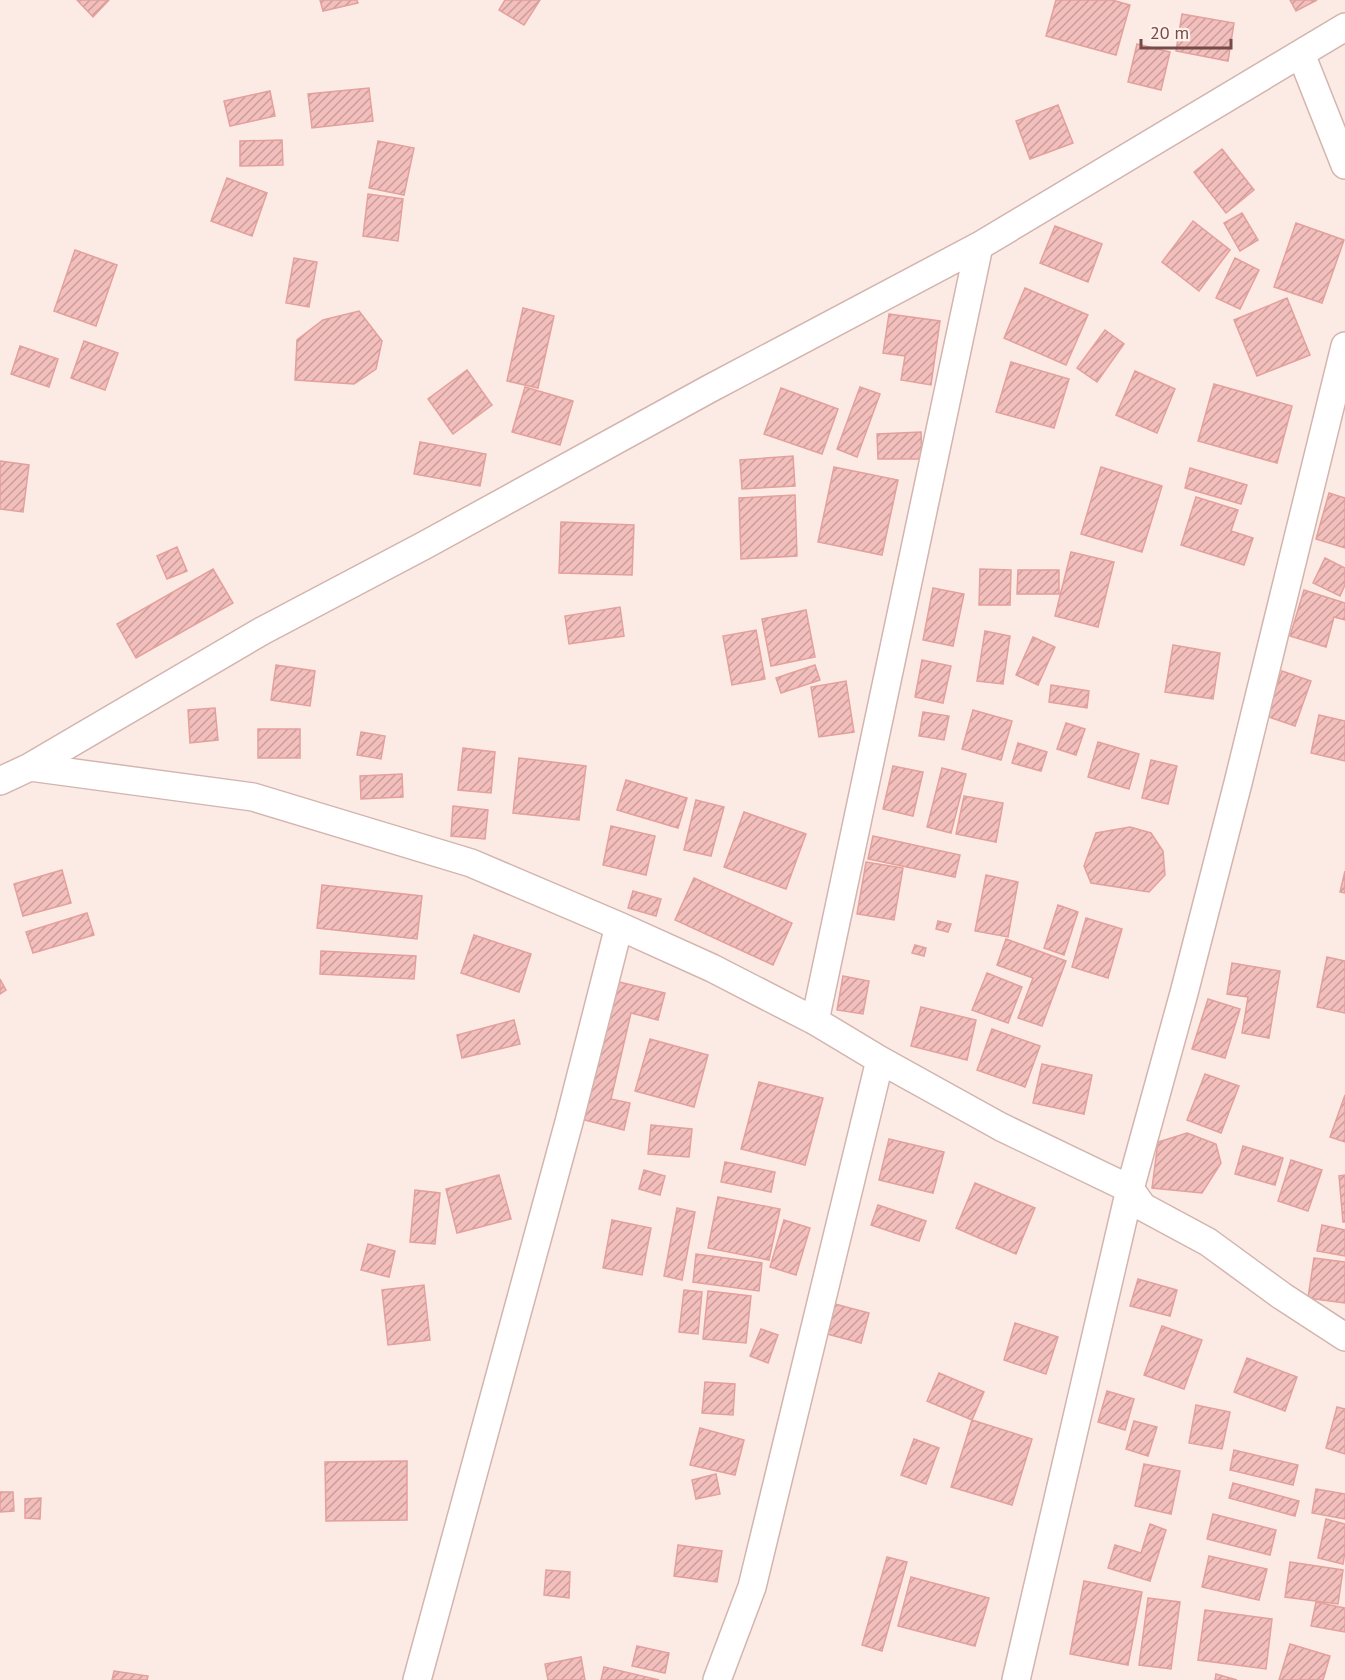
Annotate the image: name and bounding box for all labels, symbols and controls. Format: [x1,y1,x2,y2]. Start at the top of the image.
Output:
scale bar [1141,12,1231,50]
text: 20 m [1150,21,1189,44]

